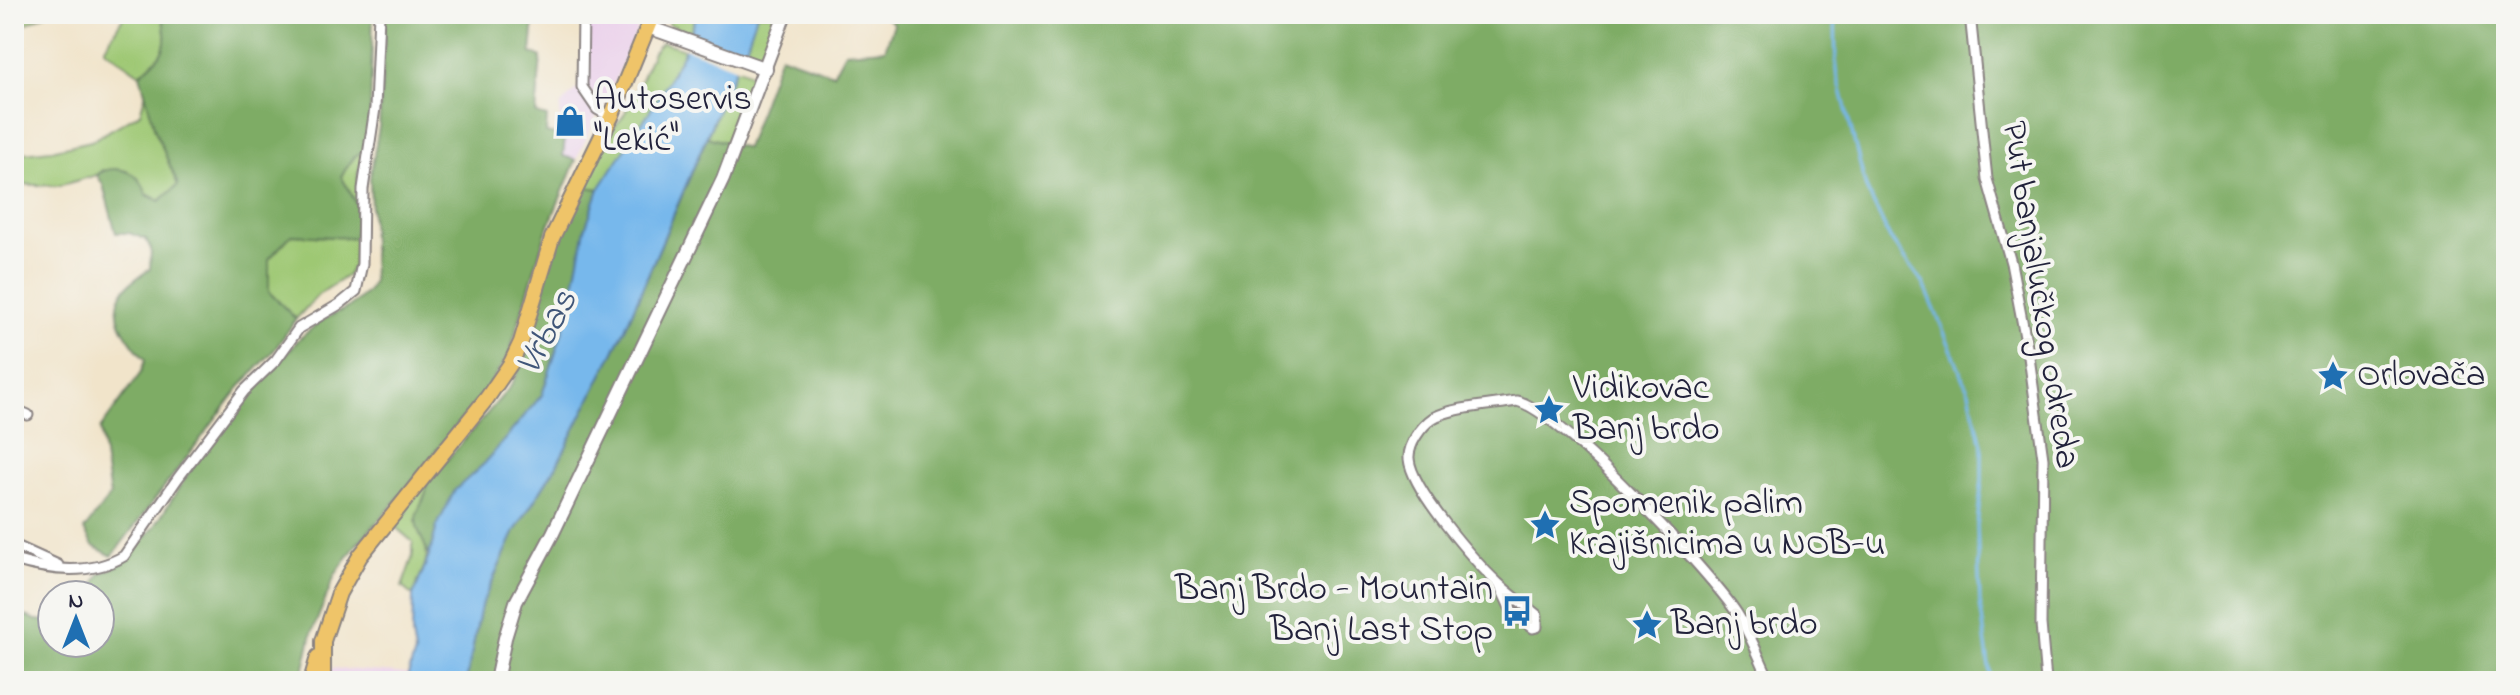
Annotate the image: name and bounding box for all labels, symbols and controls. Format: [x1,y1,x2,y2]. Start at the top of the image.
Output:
place label: Autoservis "Lekić" [594,74,752,168]
shop icon: Autoservis "Lekić" [553,104,587,138]
street label: Put banjalučkog odreda [1985,117,2093,473]
water label: Vrbas [502,280,594,386]
place label: Orlovača [2357,350,2485,403]
place icon: Orlovača [2316,359,2350,393]
place label: Vidikovac Banj brdo [1572,363,1720,457]
place icon: Vidikovac Banj brdo [1532,393,1566,427]
place label: Spomenik palim Krajišnicima u NOB-u [1569,478,1885,572]
place icon: Spomenik palim Krajišnicima u NOB-u [1528,508,1562,542]
place label: Banj Brdo - Mountain Banj Last Stop [1174,564,1493,658]
north arrow [36,579,116,659]
text: N [69,586,83,618]
bus stop icon: Banj Brdo - Mountain Banj Last Stop [1500,594,1534,628]
place label: Banj brdo [1670,599,1818,652]
place icon: Banj brdo [1630,608,1664,642]

